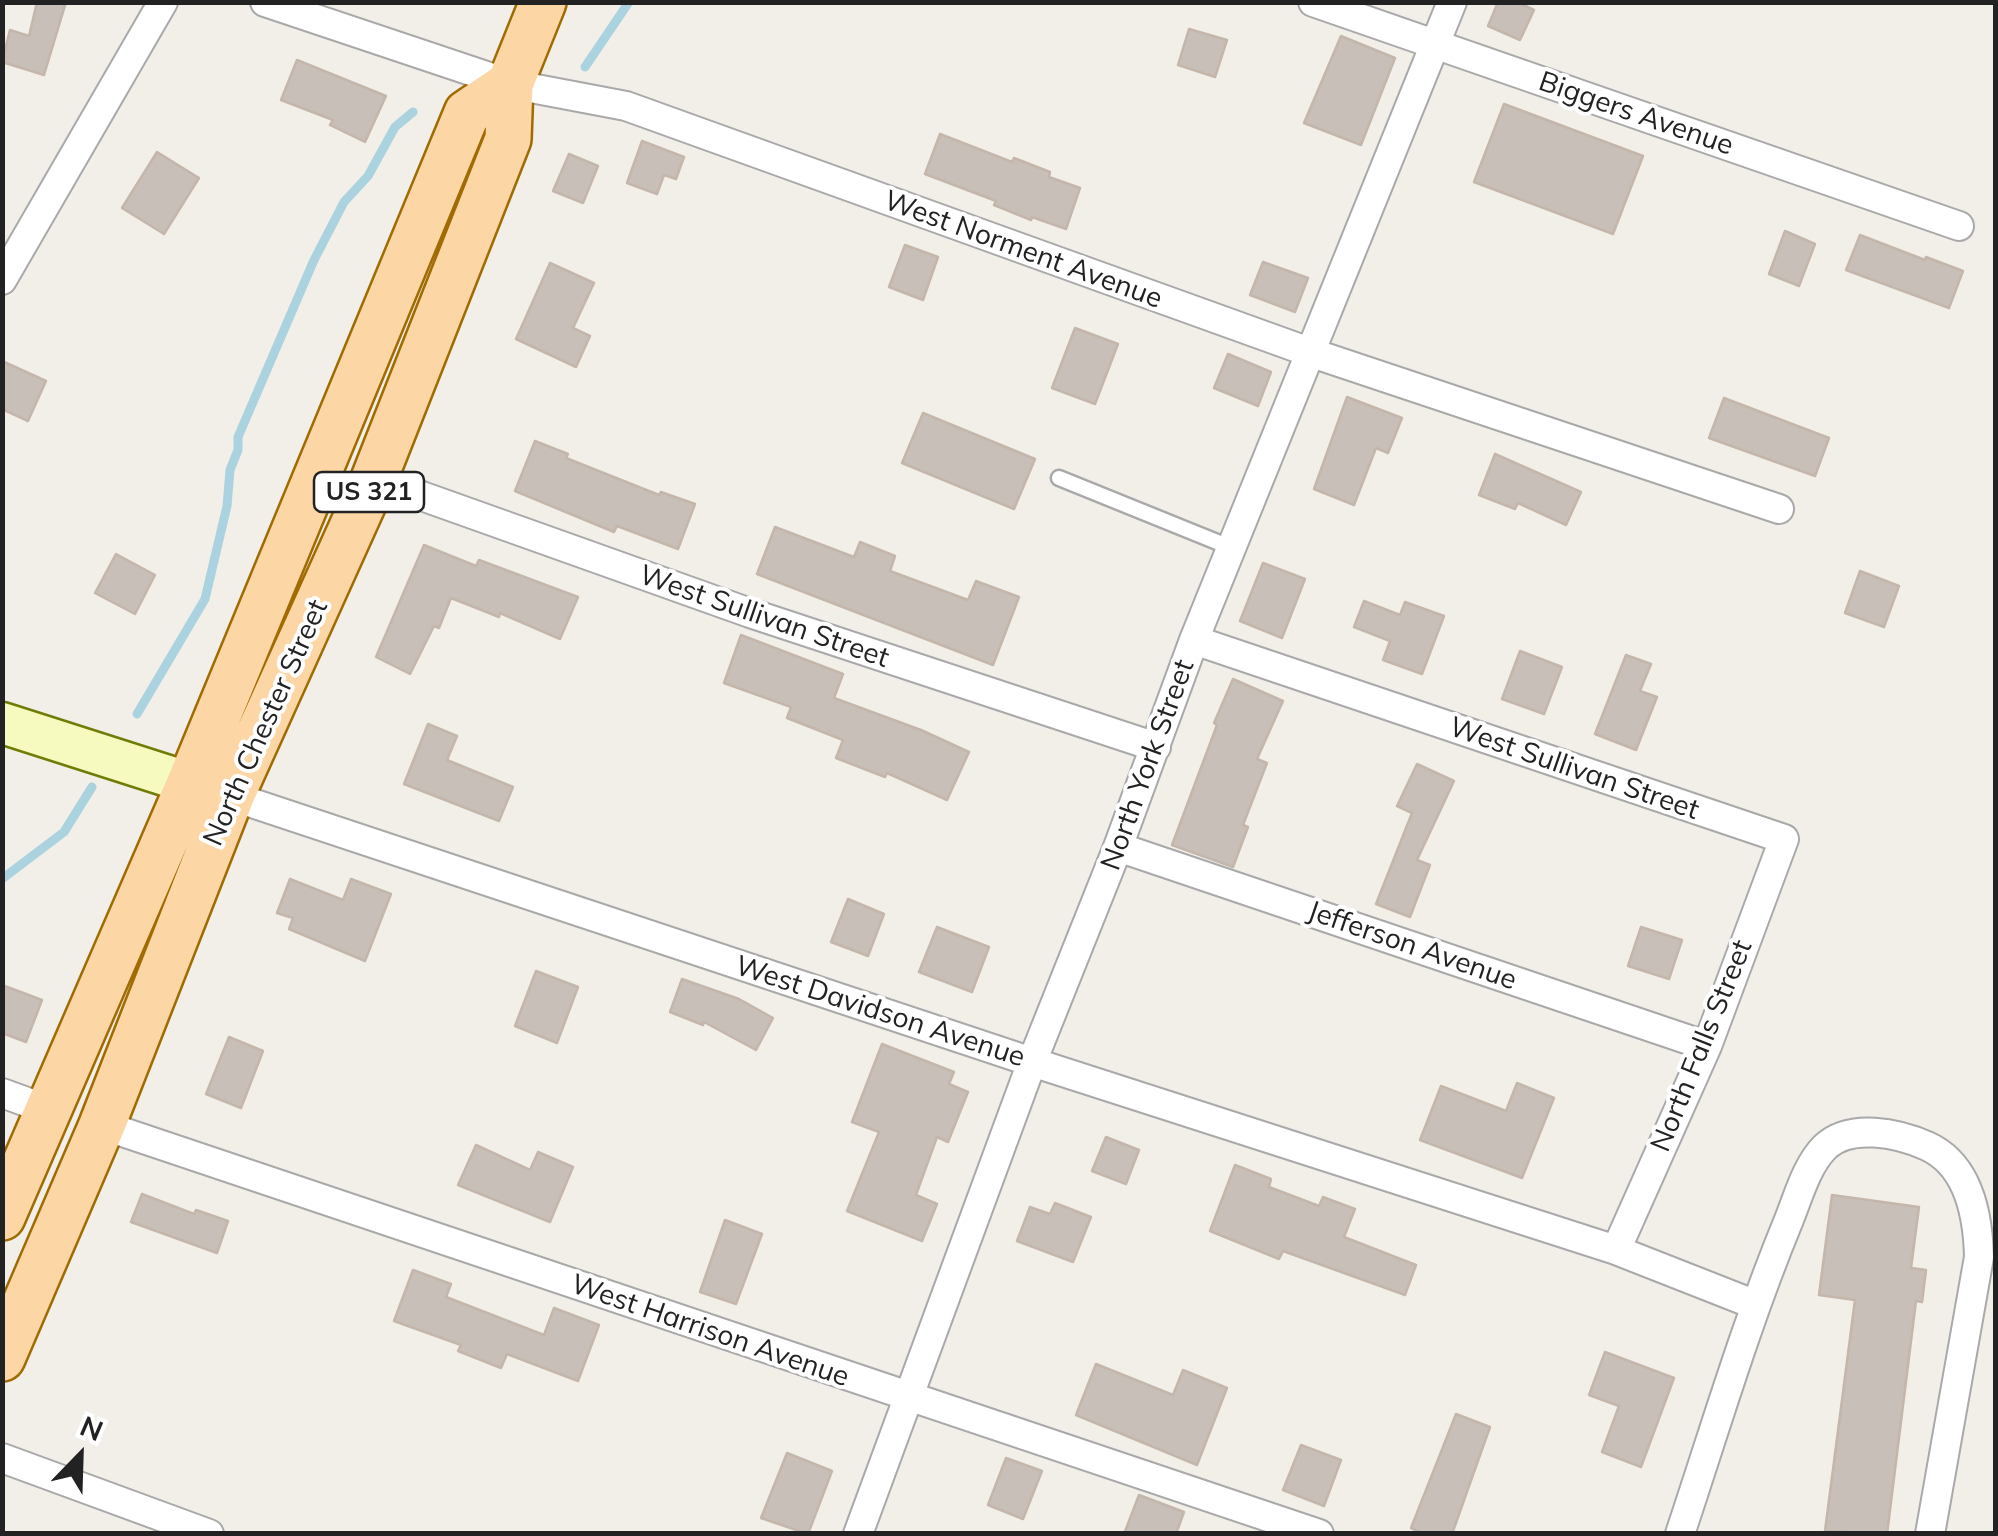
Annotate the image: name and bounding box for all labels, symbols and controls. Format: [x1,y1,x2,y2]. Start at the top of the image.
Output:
street label: Biggers Avenue [1534,65,1738,163]
street label: West Norment Avenue [879,184,1167,316]
road number: US 321 [314,472,424,512]
street label: West Sullivan Street [635,559,893,675]
street label: North Chester Street [197,595,335,851]
street label: North York Street [1094,655,1202,875]
street label: West Sullivan Street [1445,711,1703,827]
street label: Jefferson Avenue [1303,894,1521,998]
street label: North Falls Street [1644,935,1760,1157]
street label: West Davidson Avenue [731,949,1029,1075]
street label: West Harrison Avenue [567,1268,853,1394]
north arrow [30,1406,130,1506]
text: N [75,1408,108,1448]

